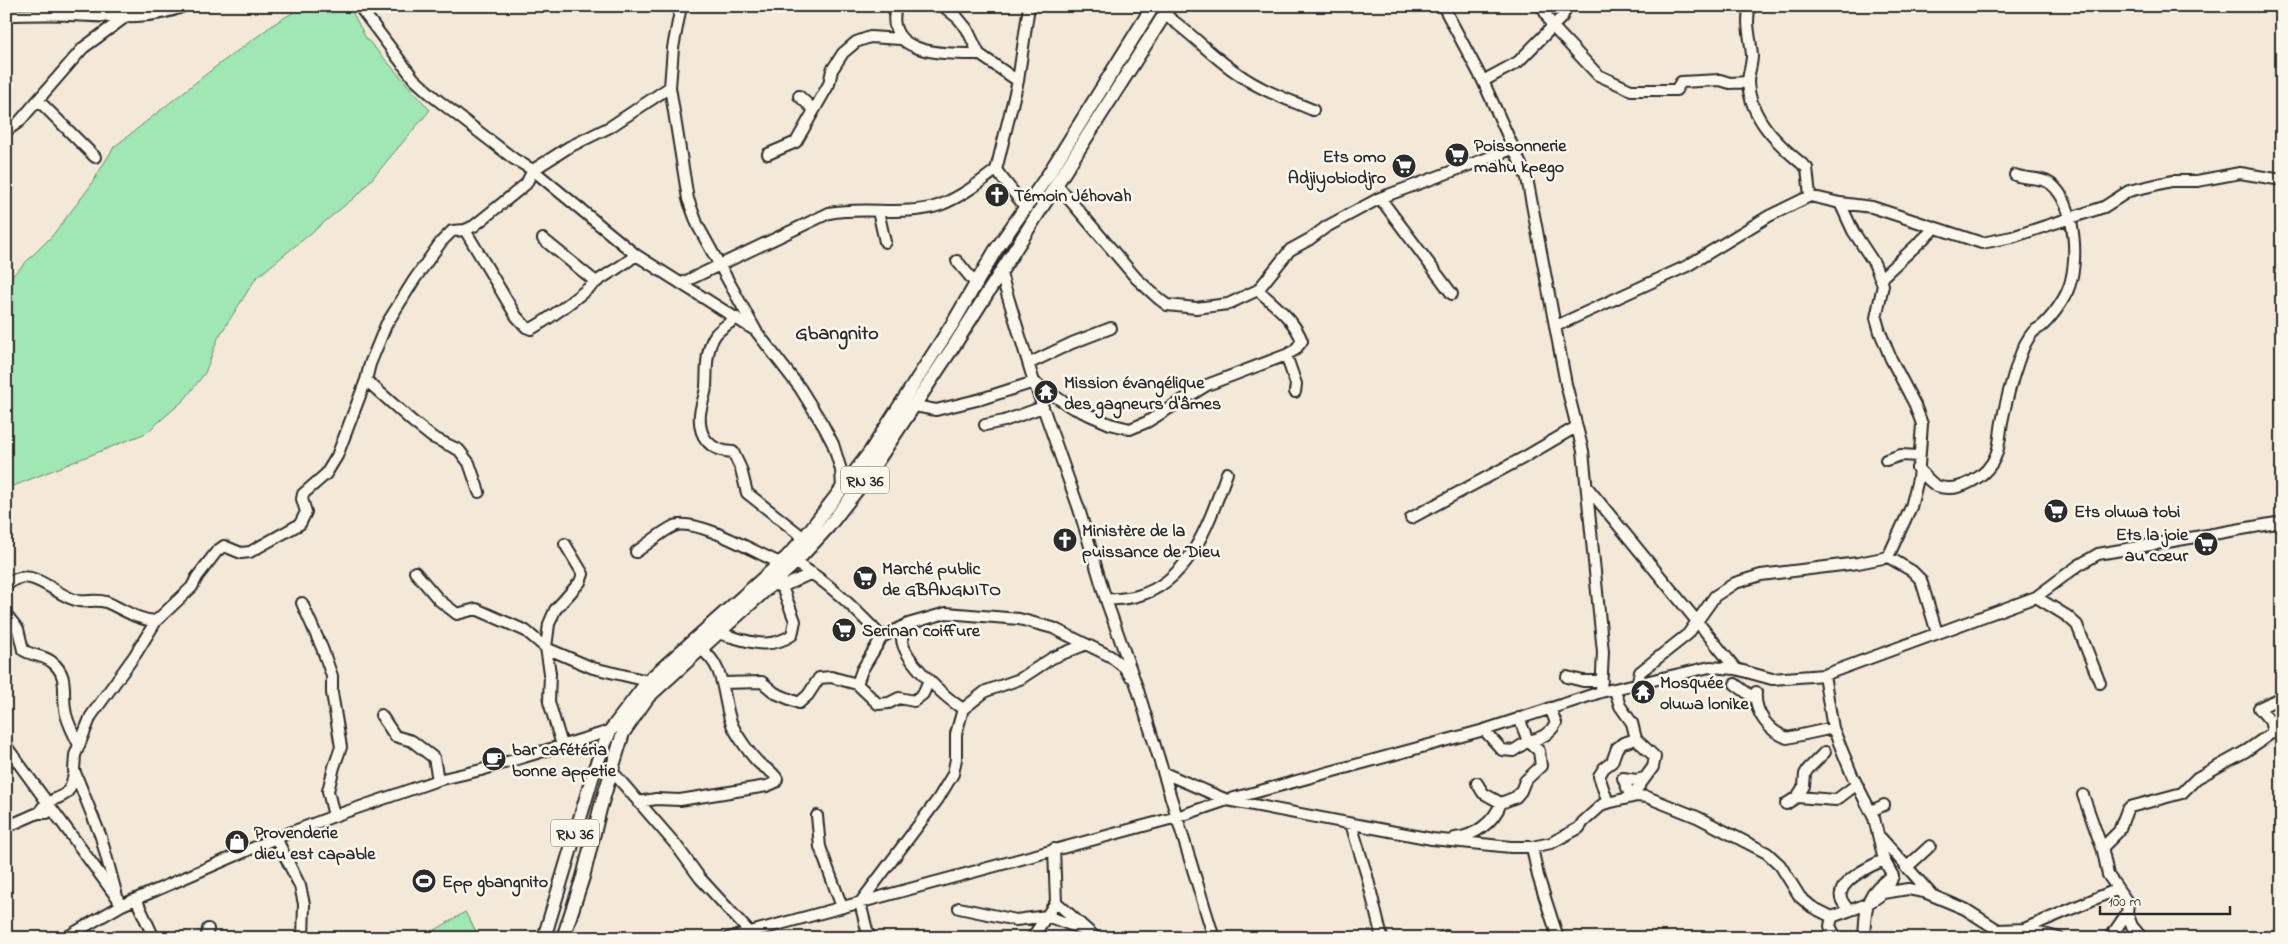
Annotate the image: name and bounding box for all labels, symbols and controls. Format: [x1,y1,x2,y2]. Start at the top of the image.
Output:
place label: Poissonnerie mahu kpego [1474,134,1567,182]
supermarket icon: Poissonnerie mahu kpego [1444,142,1470,168]
place label: Ets omo Adjiyobiodjro [1288,145,1386,193]
supermarket icon: Ets omo Adjiyobiodjro [1391,153,1417,179]
church icon: Témoin Jéhovah [984,182,1010,208]
place label: Témoin Jéhovah [1014,184,1132,210]
district label: Gbangnito [795,320,879,350]
place label: Mission évangélique des gagneurs d'âmes [1064,371,1221,419]
temple icon: Mission évangélique des gagneurs d'âmes [1033,379,1059,405]
road number: RN 36 [841,466,889,494]
supermarket icon: Ets oluwa tobi [2043,498,2069,524]
place label: Ets oluwa tobi [2074,500,2180,526]
place label: Ministère de la puissance de Dieu [1082,519,1220,566]
place label: Ets la joie au cœur [2116,523,2189,570]
church icon: Ministère de la puissance de Dieu [1052,527,1078,553]
supermarket icon: Ets la joie au cœur [2193,531,2219,557]
place label: Marché public de GBANGNITO [882,557,1001,604]
supermarket icon: Marché public de GBANGNITO [852,565,878,591]
supermarket icon: Serinan coiffure [831,617,857,643]
place label: Serinan coiffure [862,619,981,645]
place label: Mosquée oluwa lonike [1660,671,1749,718]
temple icon: Mosquée oluwa lonike [1630,679,1656,705]
place label: bar cafétéria bonne appetie [512,738,617,785]
cafe icon: bar cafétéria bonne appetie [481,746,507,772]
road number: RN 36 [551,820,599,846]
place label: Provenderie dieu est capable [254,821,376,868]
shop icon: Provenderie dieu est capable [224,829,250,855]
sports icon: Epp gbangnito [411,868,437,894]
place label: Epp gbangnito [442,870,548,897]
scale bar [2100,884,2230,916]
text: 100 m [2108,891,2141,913]

